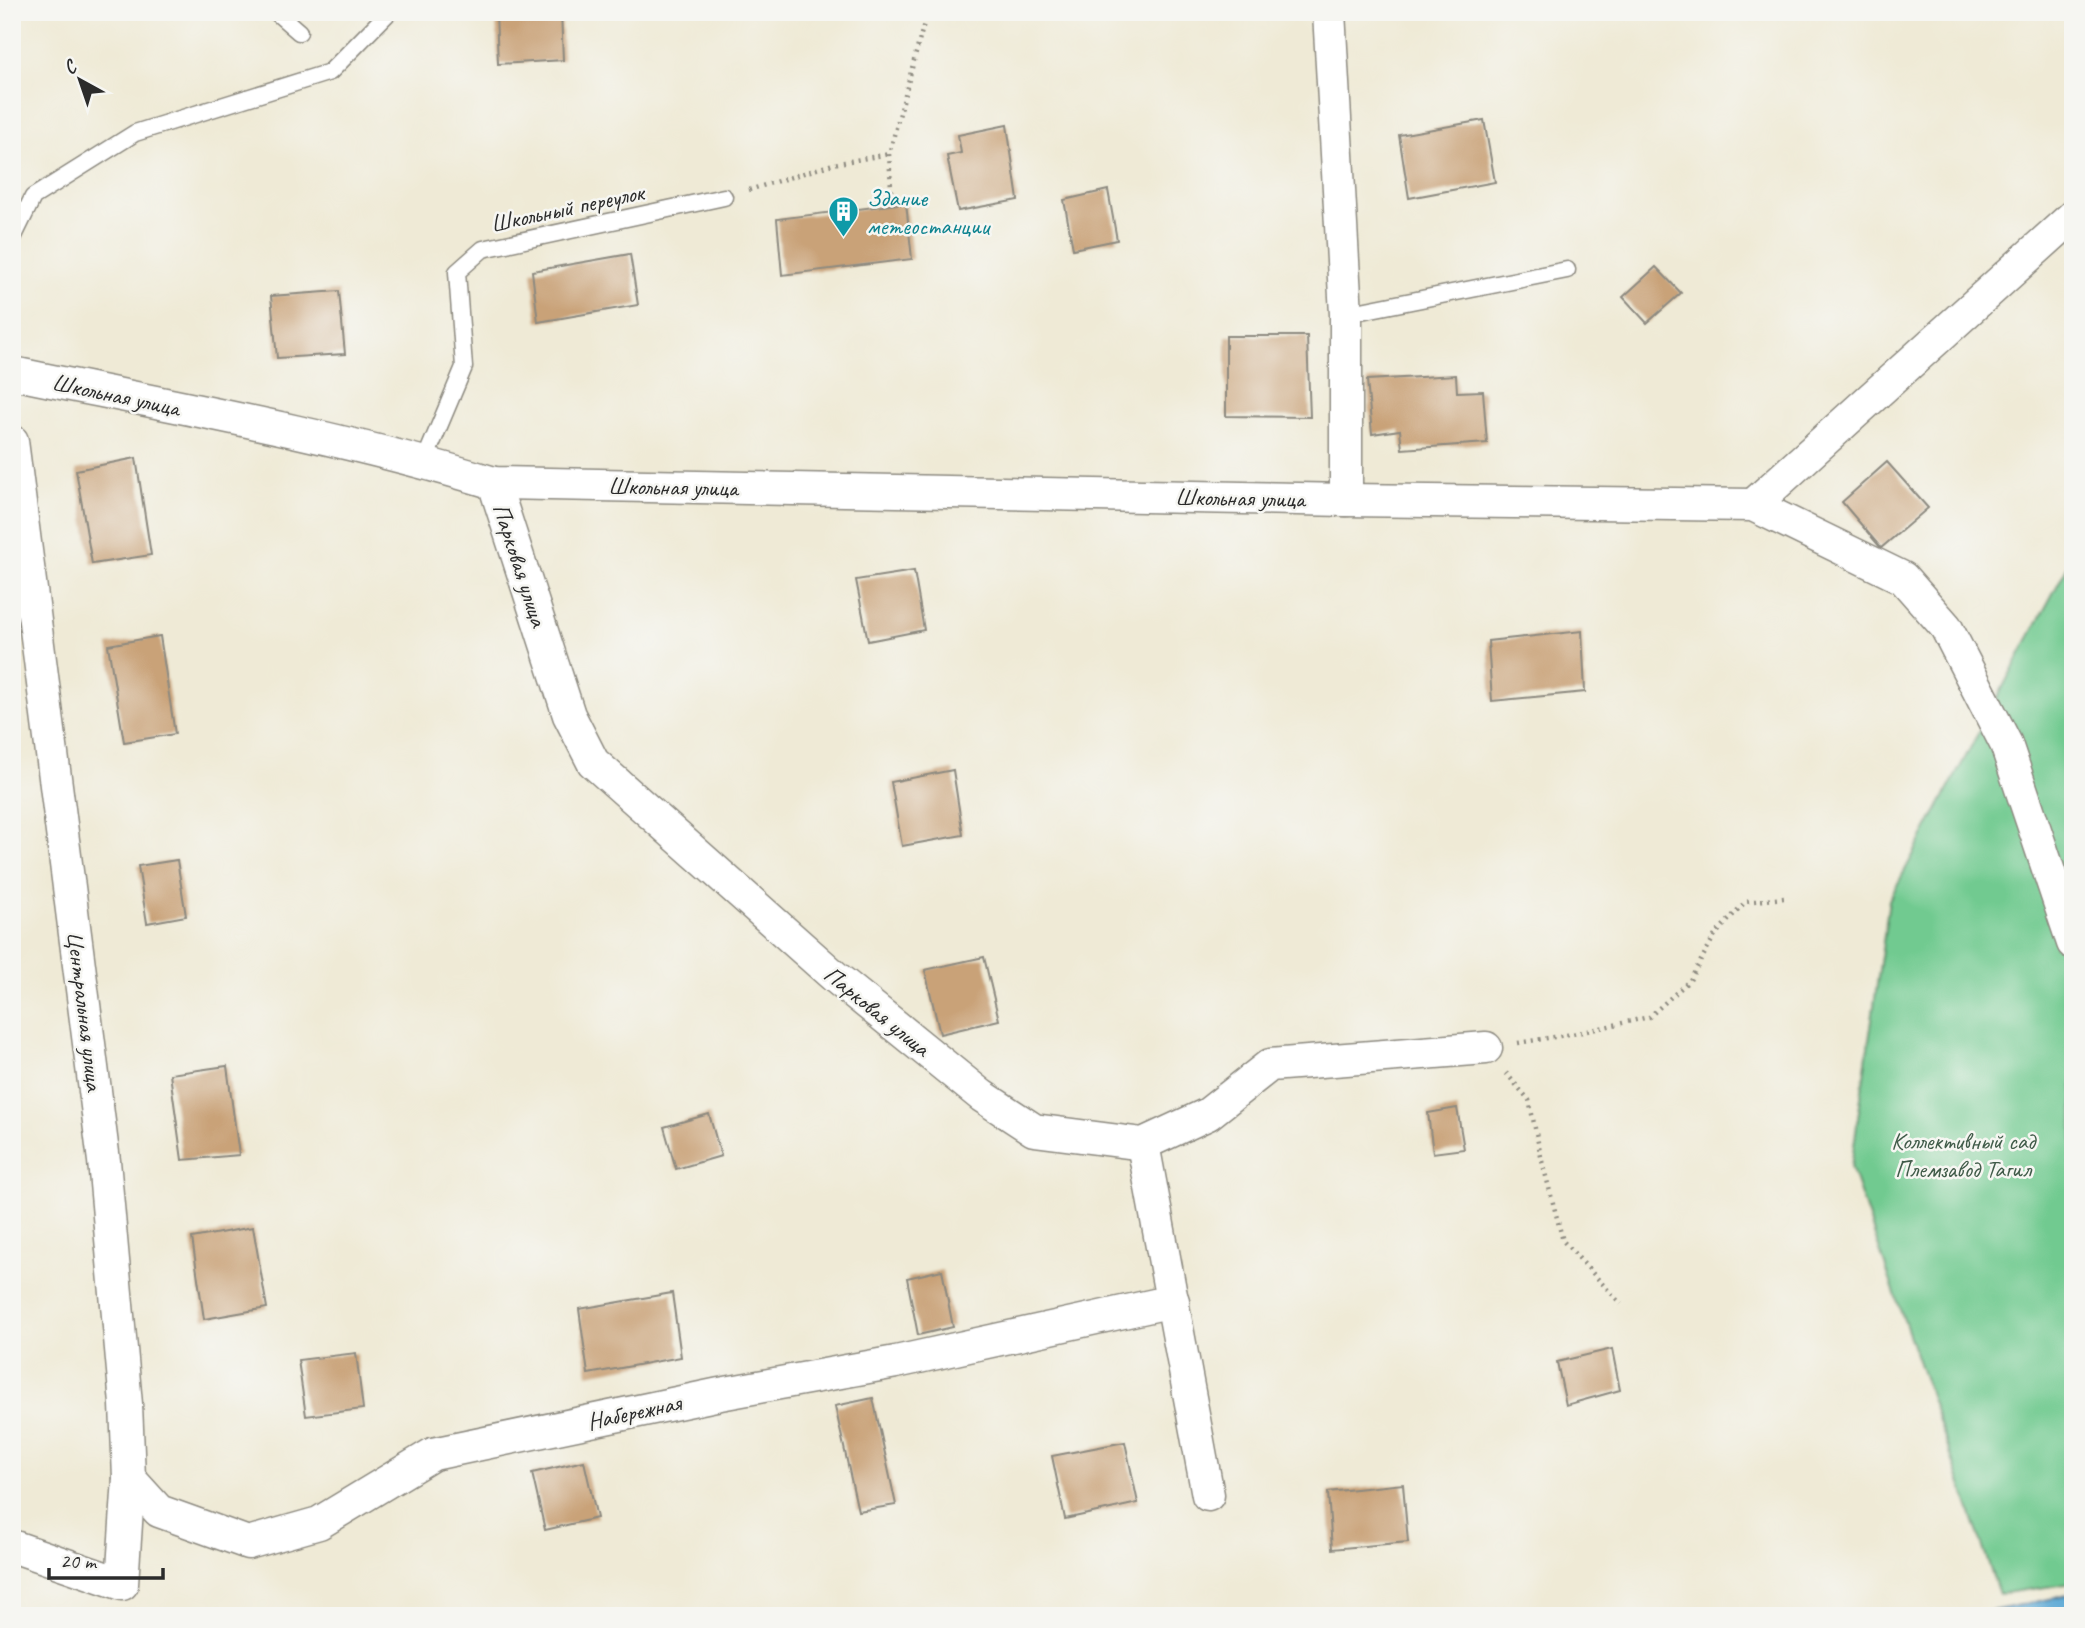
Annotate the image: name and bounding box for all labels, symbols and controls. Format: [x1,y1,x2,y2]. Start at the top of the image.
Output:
north arrow [46,46,116,116]
text: С [58,54,83,80]
street label: Школьный переулок [488,177,648,239]
place label: Здание метеостанции [867,183,992,241]
building icon: Здание метеостанции [827,195,861,239]
street label: Школьная улица [50,367,185,424]
street label: Школьная улица [608,471,740,503]
street label: Школьная улица [1175,482,1307,514]
street label: Парковая улица [486,500,554,632]
street label: Центральная улица [60,929,110,1094]
street label: Парковая улица [818,959,937,1064]
park label: Коллективный сад Племзавод Тагил [1891,1126,2037,1184]
street label: Набережная [585,1387,685,1437]
scale bar [49,1537,163,1581]
text: 20 m [60,1548,98,1574]

